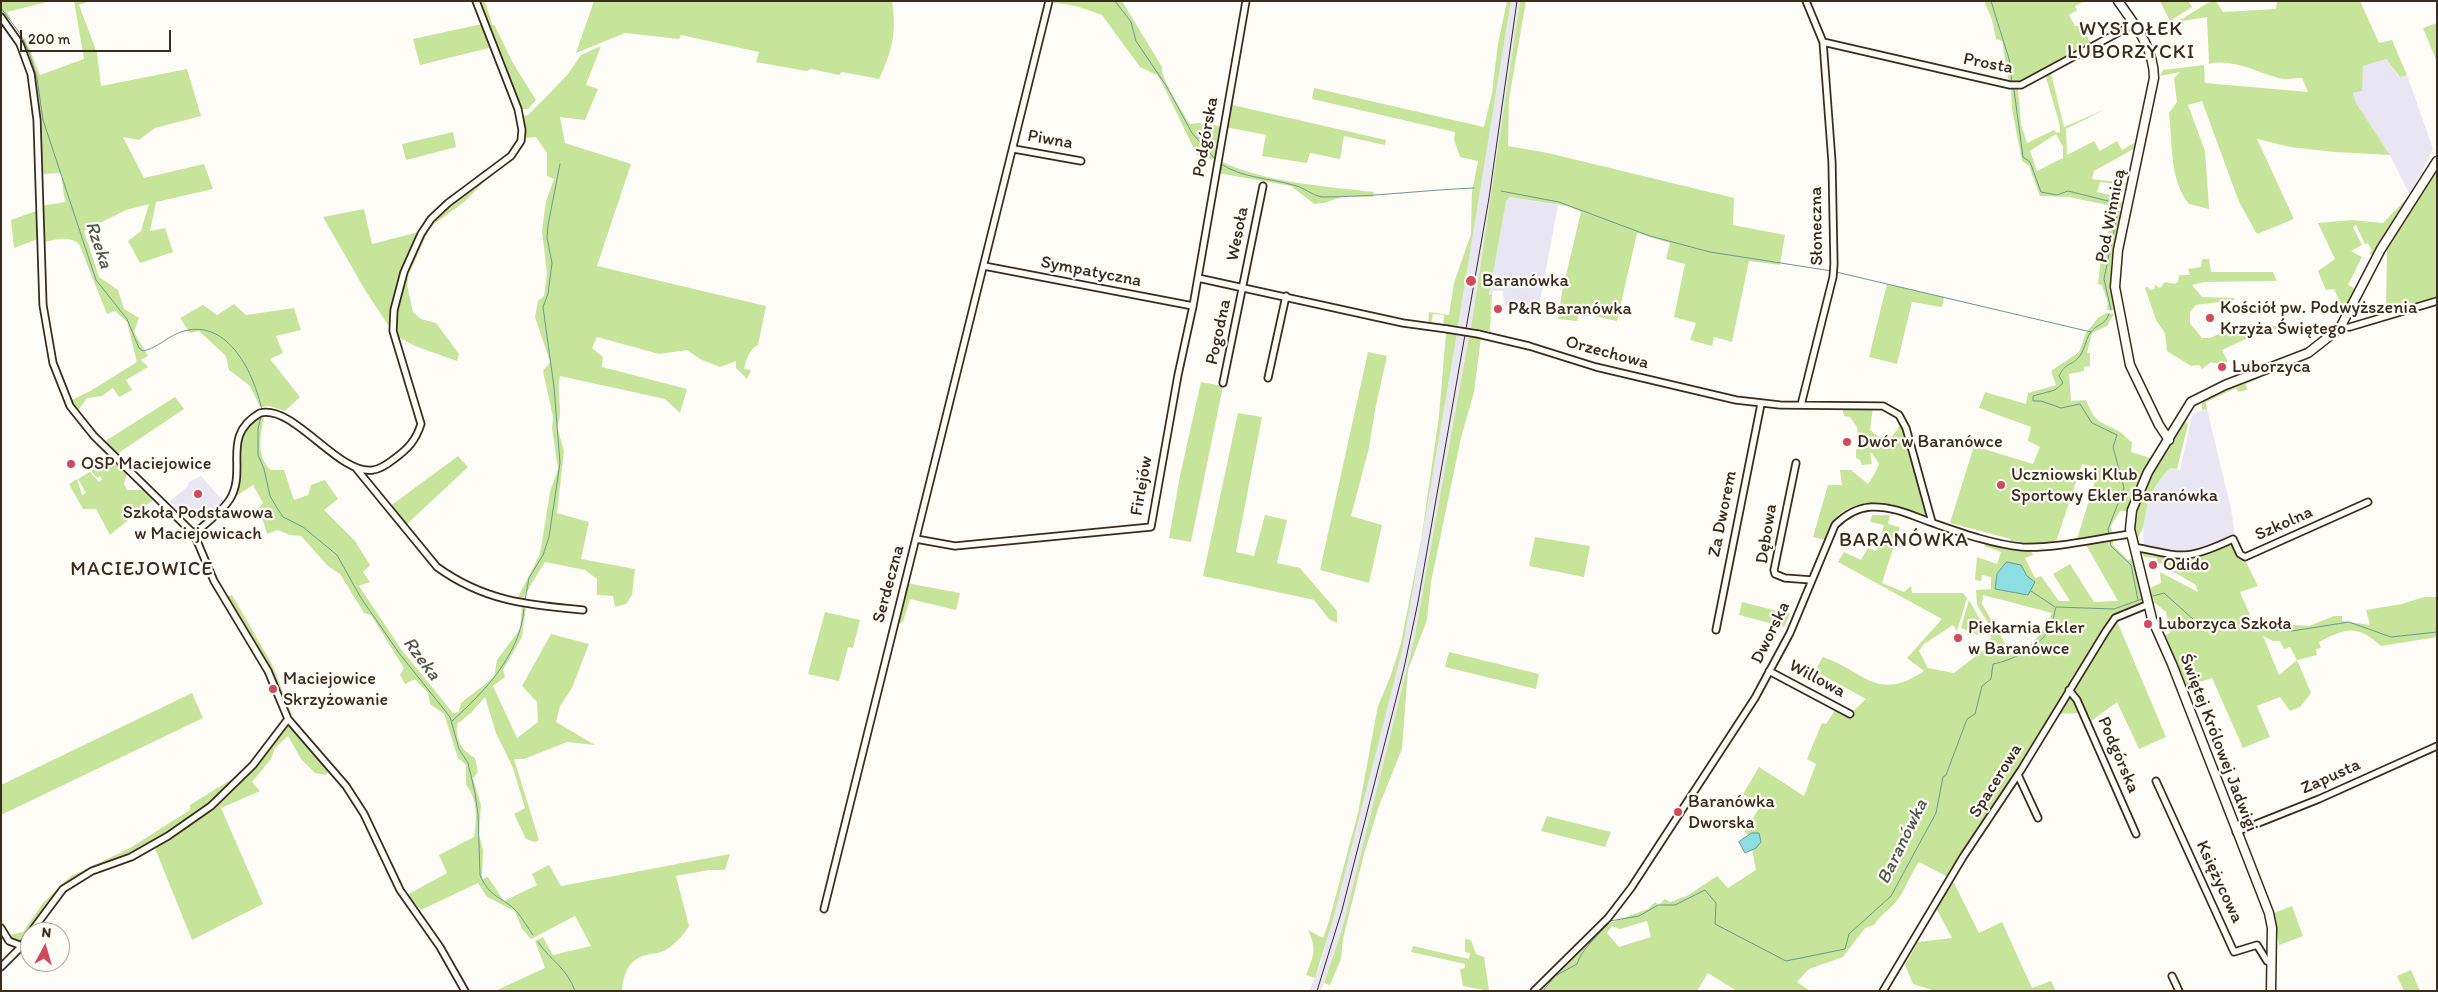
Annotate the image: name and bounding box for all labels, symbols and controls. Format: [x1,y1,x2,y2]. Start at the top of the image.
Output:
district label: WYSIOŁEK LUBORZYCKI [2066,18,2196,65]
scale bar [22,20,174,52]
text: 200 m [28,30,70,48]
street label: Prosta [1961,49,2015,79]
street label: Podgórska [1188,95,1224,179]
street label: Piwna [1026,125,1074,155]
street label: Pod Winnicą [2091,167,2131,265]
street label: Słoneczna [1806,186,1828,266]
street label: Wesoła [1222,205,1254,263]
water label: Rzeka [79,218,117,272]
street label: Sympatyczna [1039,252,1143,292]
place label: Baranówka [1482,270,1569,292]
marker: Baranówka [1464,274,1478,288]
street label: Pogodna [1202,297,1236,367]
place label: Kościół pw. Podwyższenia Krzyża Świętego [2220,297,2417,340]
place label: P&R Baranówka [1508,298,1632,320]
marker: P&R Baranówka [1492,303,1504,315]
marker: Kościół pw. Podwyższenia Krzyża Świętego [2204,312,2216,324]
street label: Orzechowa [1563,331,1651,375]
place label: Luborzyca [2232,356,2310,378]
marker: Luborzyca [2216,361,2228,373]
place label: Dwór w Baranówce [1857,431,2003,453]
marker: Dwór w Baranówce [1841,436,1853,448]
place label: OSP Maciejowice [81,453,211,475]
street label: Firlejów [1126,454,1158,518]
marker: OSP Maciejowice [65,458,77,470]
place label: Uczniowski Klub Sportowy Ekler Baranówka [2011,464,2218,506]
street label: Za Dworem [1704,469,1742,559]
marker: Uczniowski Klub Sportowy Ekler Baranówka [1995,479,2007,491]
marker: Szkoła Podstawowa w Maciejowicach [192,488,204,500]
place label: Szkoła Podstawowa w Maciejowicach [123,502,273,544]
street label: Szkolna [2252,502,2316,546]
street label: Dębowa [1752,503,1782,565]
district label: BARANÓWKA [1838,529,1970,553]
street label: Serdeczna [868,543,910,625]
place label: Odido [2163,554,2209,576]
district label: MACIEJOWICE [71,558,213,582]
marker: Odido [2147,559,2159,571]
street label: Dworska [1747,598,1795,668]
place label: Luborzyca Szkoła [2158,613,2291,635]
place label: Piekarnia Ekler w Baranówce [1968,617,2085,660]
marker: Luborzyca Szkoła [2142,618,2154,630]
marker: Piekarnia Ekler w Baranówce [1952,632,1964,644]
water label: Rzeka [397,633,445,685]
street label: Świętej Królowej Jadwigi [2174,651,2262,835]
street label: Willowa [1785,655,1849,703]
place label: Maciejowice Skrzyżowanie [283,668,388,711]
marker: Maciejowice Skrzyżowanie [267,683,279,695]
street label: Podgórska [2092,714,2144,796]
street label: Spacerowa [1965,740,2027,822]
street label: Zapusta [2298,754,2364,800]
place label: Baranówka Dworska [1688,791,1775,834]
water label: Baranówka [1873,796,1933,888]
marker: Baranówka Dworska [1672,806,1684,818]
street label: Księżycowa [2190,837,2248,927]
north arrow [20,922,70,972]
text: N [41,924,52,942]

